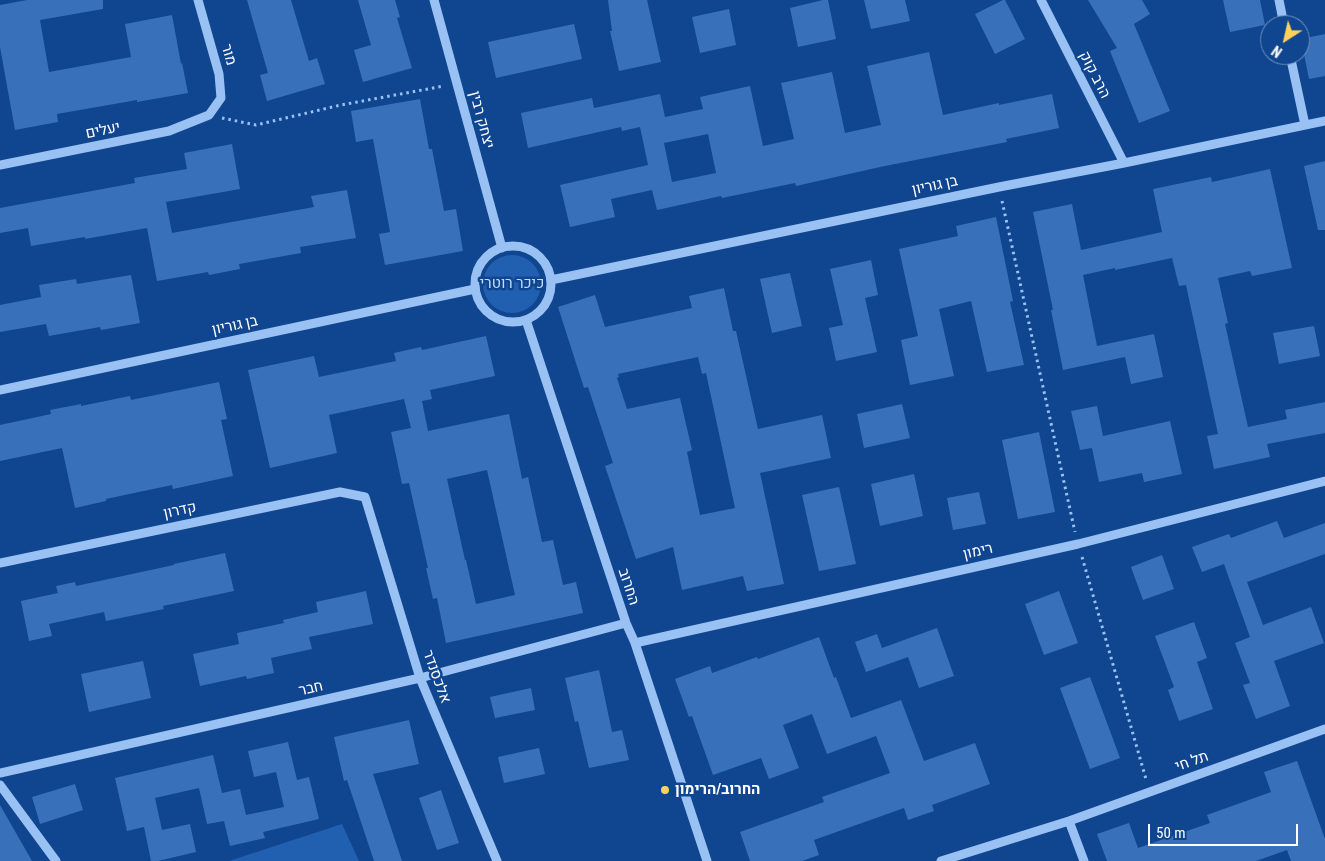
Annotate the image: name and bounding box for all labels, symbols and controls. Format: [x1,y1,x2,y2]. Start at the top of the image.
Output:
north arrow [1260,15,1310,65]
street label: מור [216,42,240,68]
text: N [1269,42,1285,60]
street label: הרב קוק [1074,48,1114,102]
street label: יצחק רבין [465,89,497,151]
street label: יעלים [84,119,122,143]
street label: בן גוריון [910,172,960,200]
park label: כיכר רוטרי [480,275,544,293]
street label: בן גוריון [210,312,260,340]
street label: קדרון [162,499,198,523]
street label: רימון [961,540,995,564]
street label: החרוב [614,566,642,608]
street label: אלכסנדר [418,648,454,706]
street label: חבר [297,677,325,701]
street label: תל חי [1173,748,1211,776]
place label: החרוב/הרימון [675,781,760,799]
marker: החרוב/הרימון [659,784,671,796]
scale bar [1150,814,1300,846]
text: 50 m [1156,824,1186,842]

